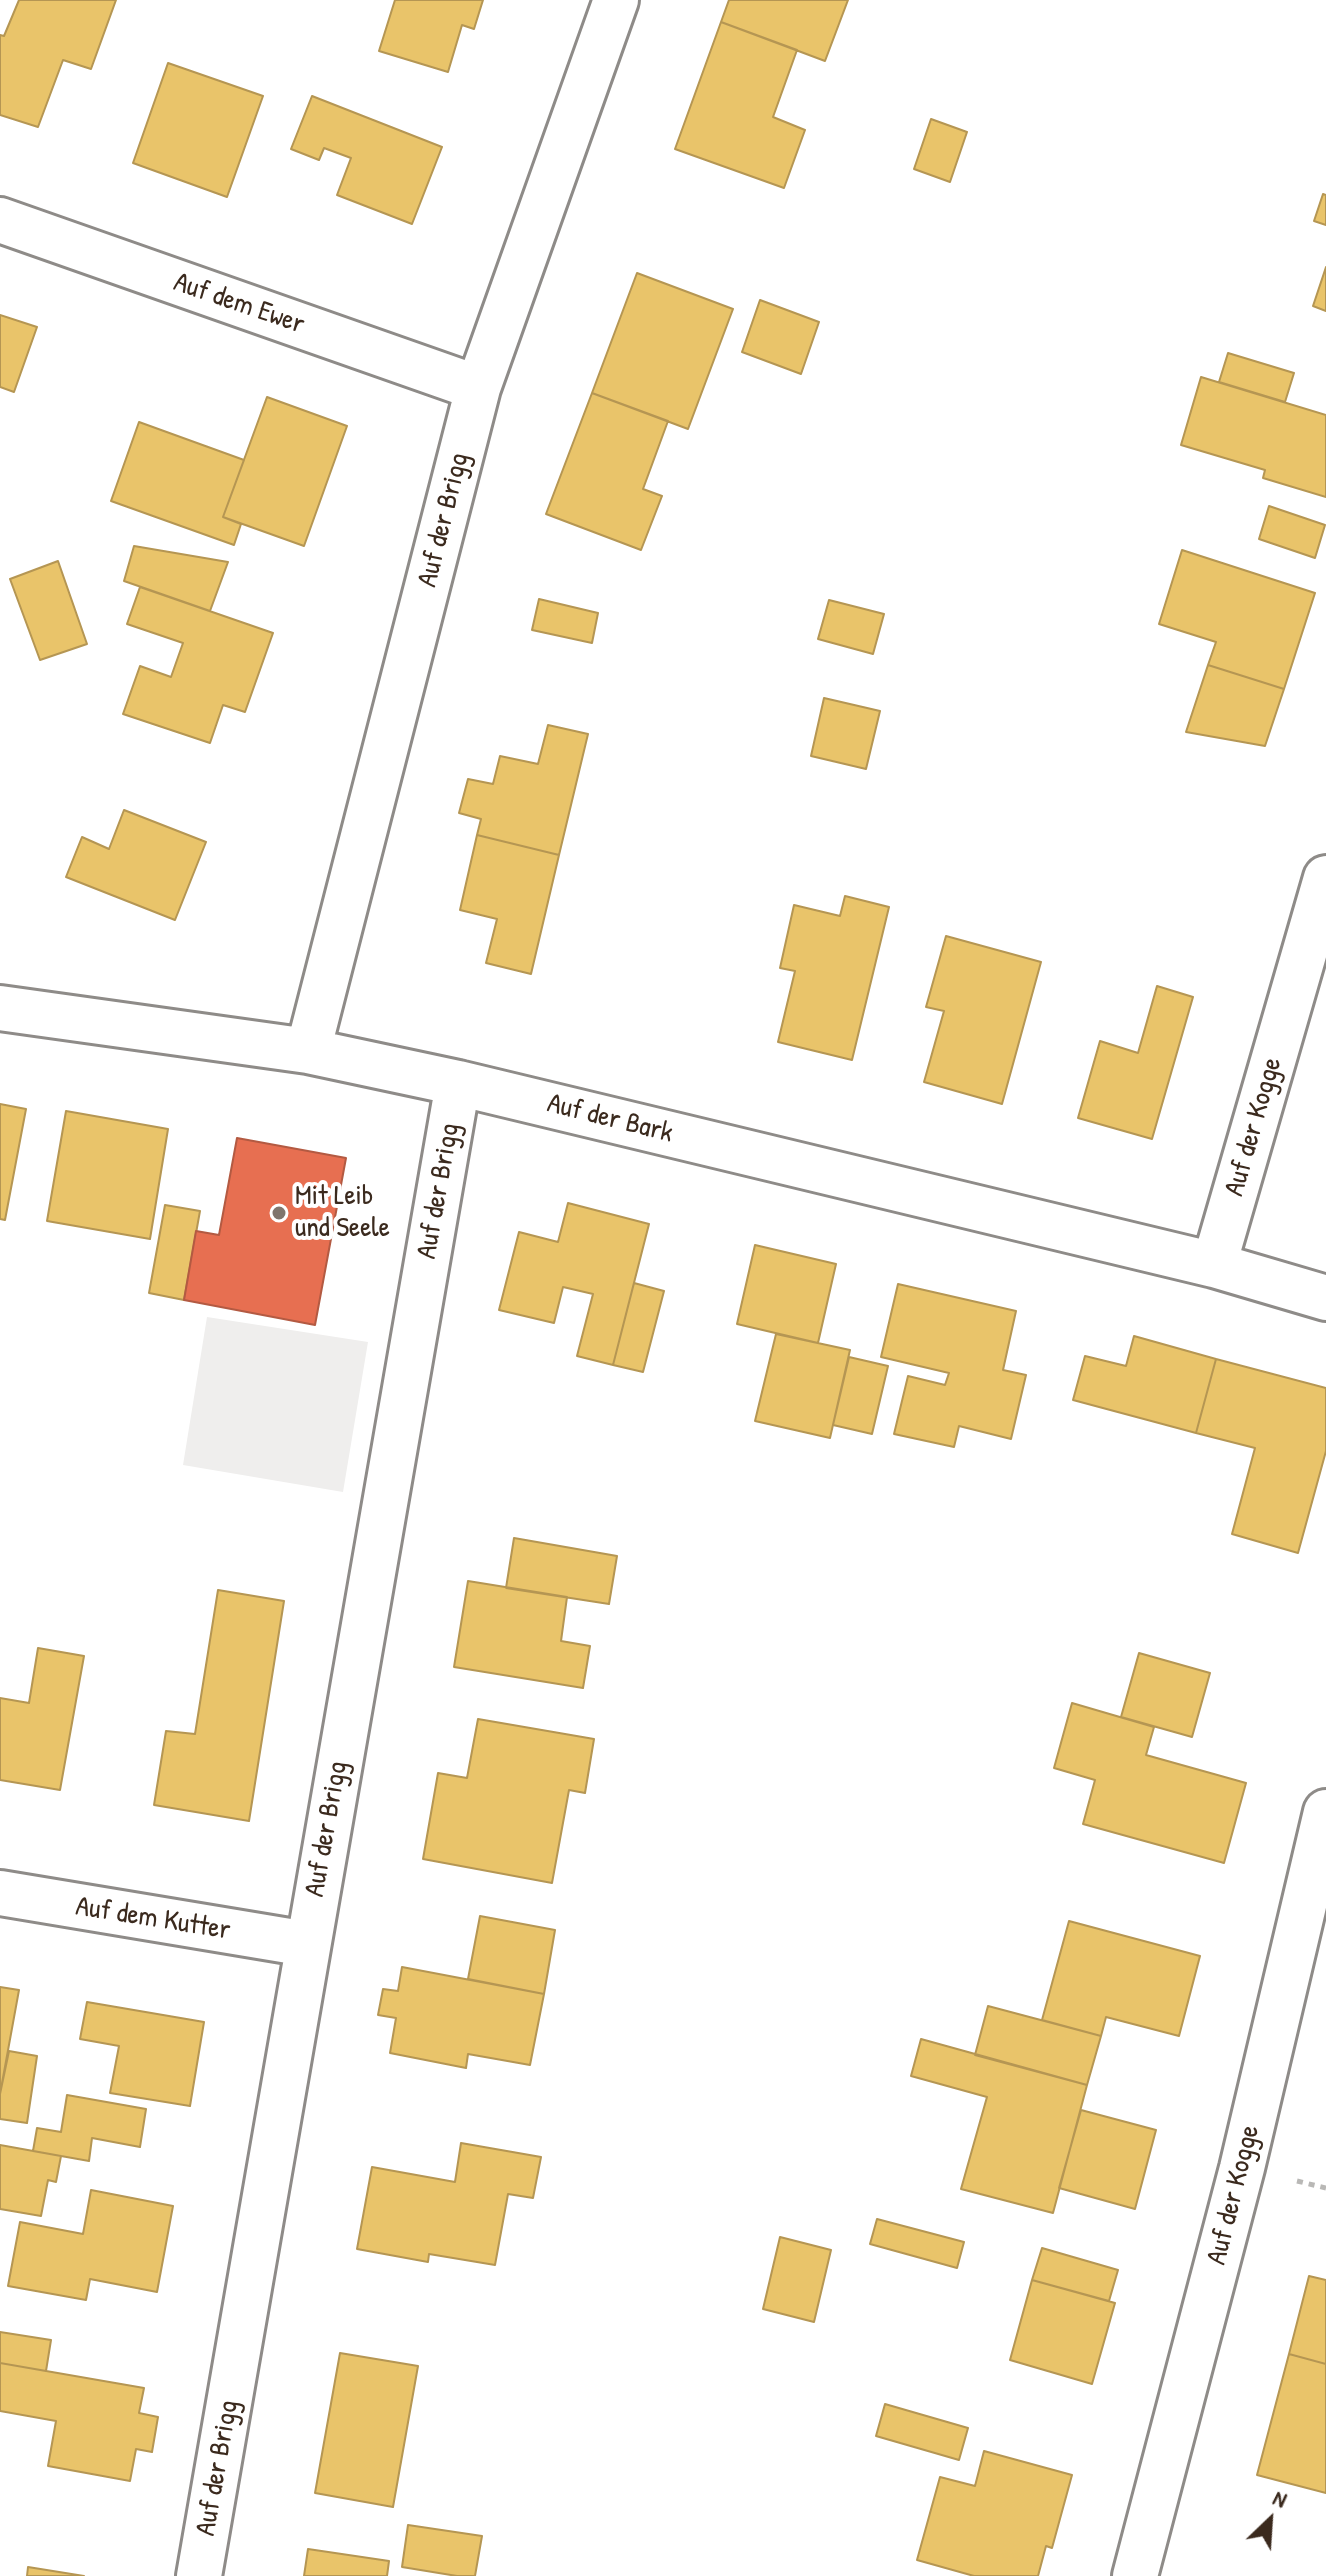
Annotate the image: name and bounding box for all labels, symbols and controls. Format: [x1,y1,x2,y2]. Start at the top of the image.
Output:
street label: Auf dem Ewer [169,266,309,342]
street label: Auf der Brigg [411,450,477,590]
street label: Auf der Kogge [1218,1054,1290,1200]
street label: Auf der Bark [544,1087,676,1151]
street label: Auf der Brigg [411,1121,467,1261]
place label: Mit Leib und Seele [295,1180,390,1246]
marker: Mit Leib und Seele [270,1204,288,1222]
street label: Auf der Brigg [299,1759,355,1899]
street label: Auf dem Kutter [73,1890,233,1948]
street label: Auf der Kogge [1200,2122,1268,2268]
street label: Auf der Brigg [190,2398,246,2538]
north arrow [1230,2480,1310,2560]
text: N [1268,2482,1292,2514]

